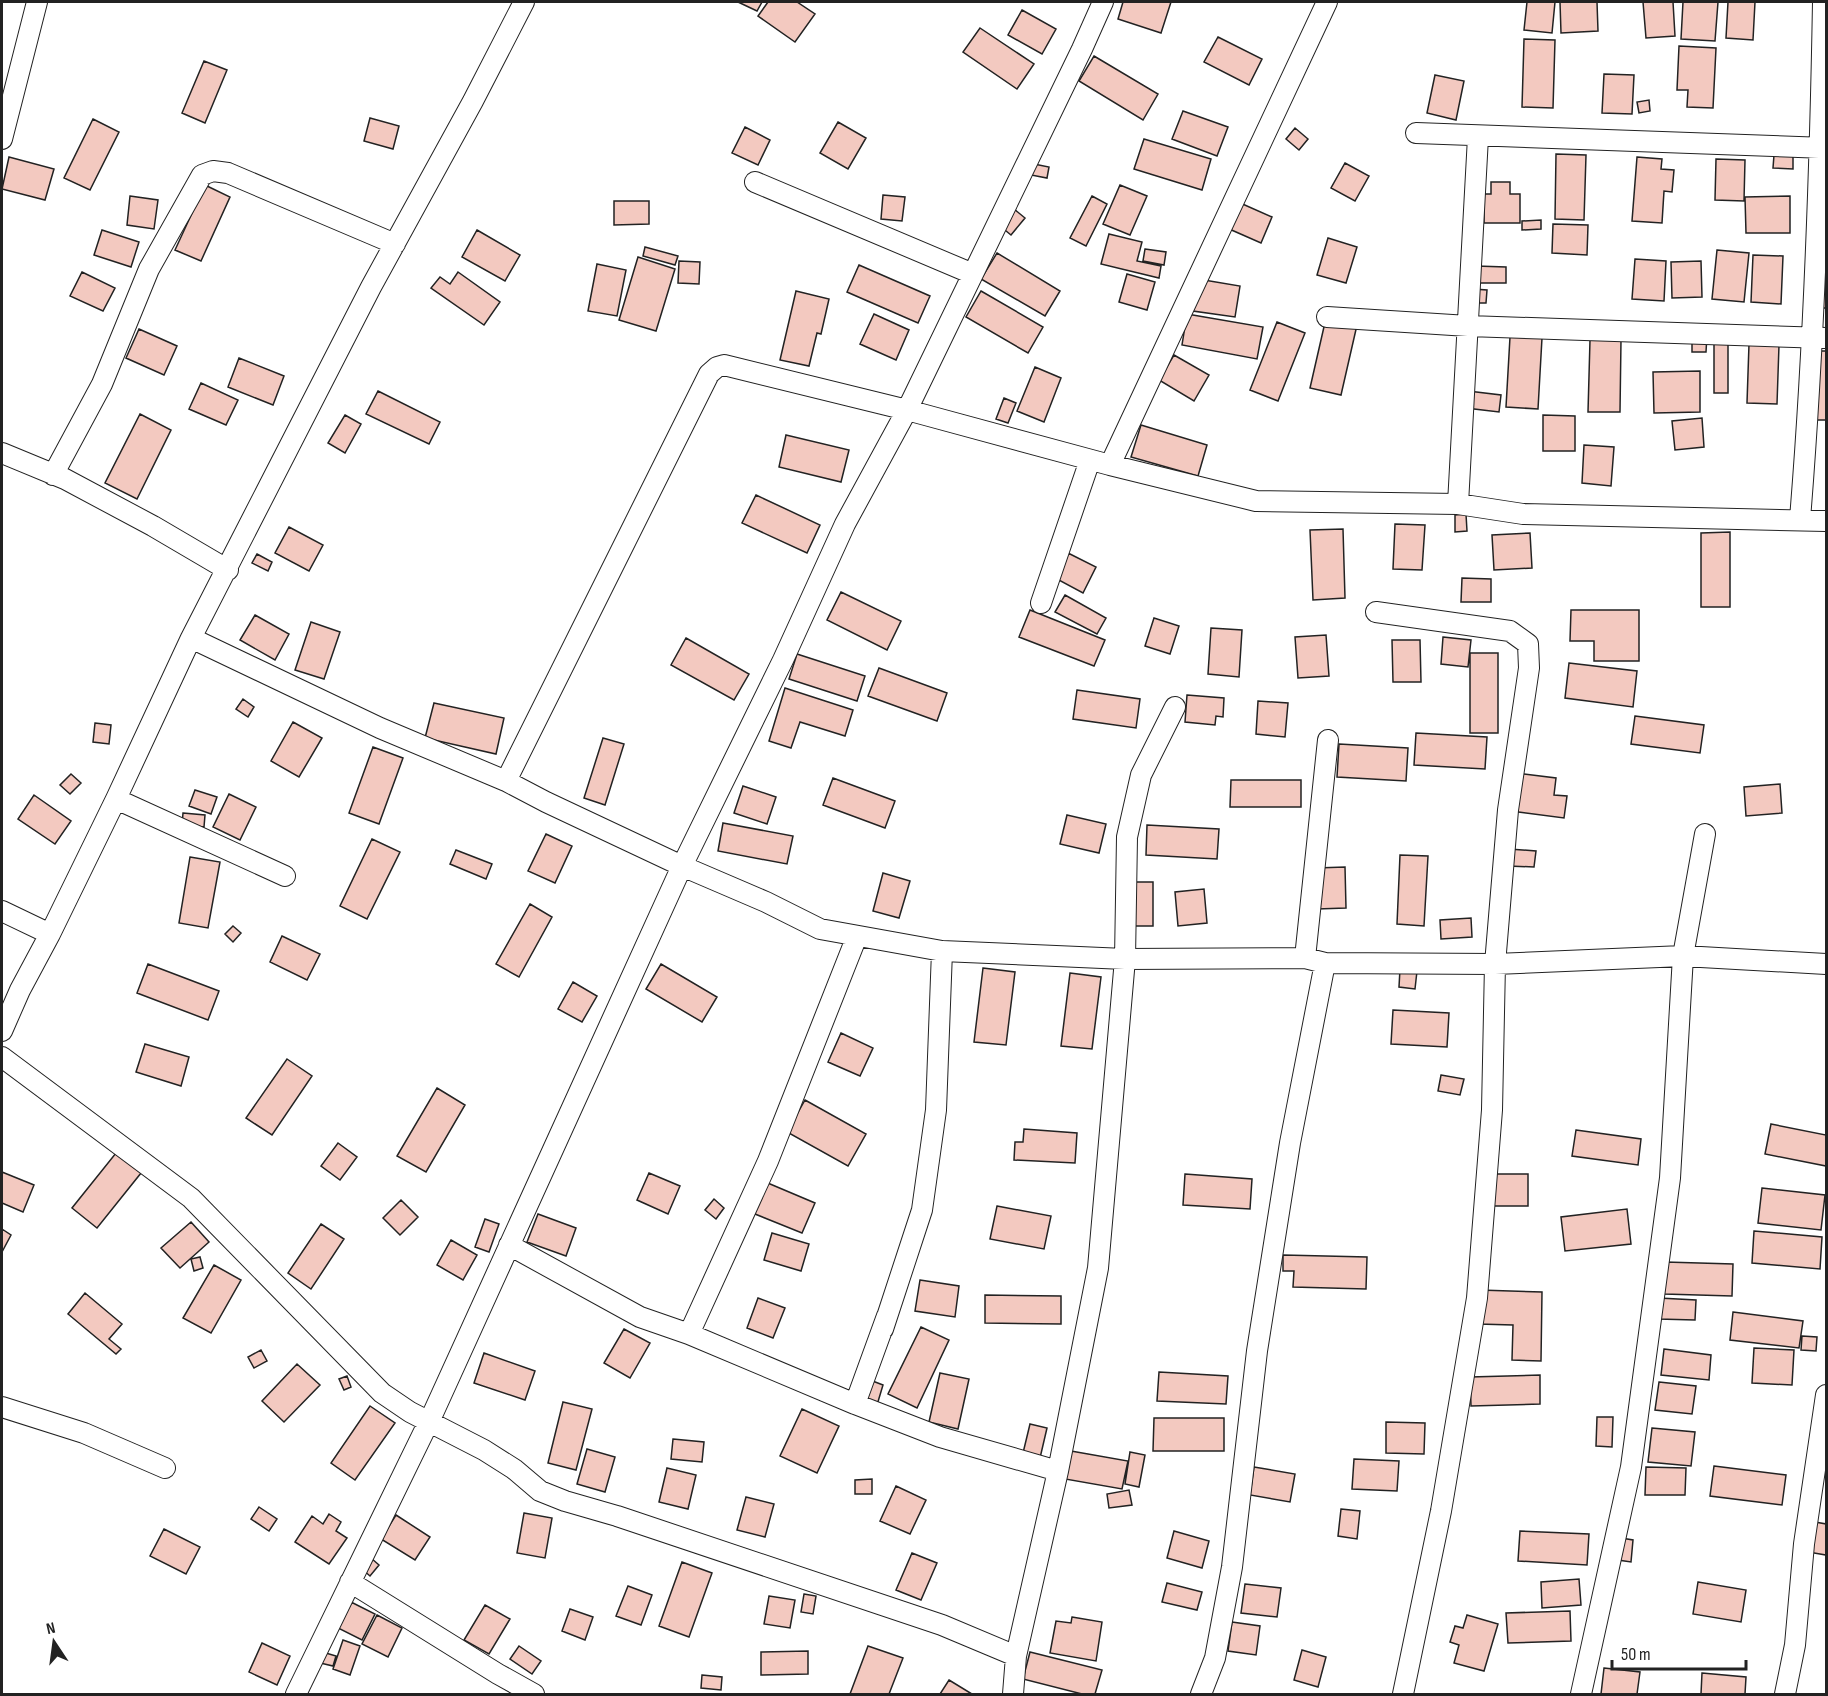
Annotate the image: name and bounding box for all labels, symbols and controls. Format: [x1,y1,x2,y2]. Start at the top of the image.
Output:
north arrow [24,1612,84,1672]
text: N [45,1619,57,1639]
scale bar [1612,1633,1746,1671]
text: 50 m [1621,1644,1651,1665]

